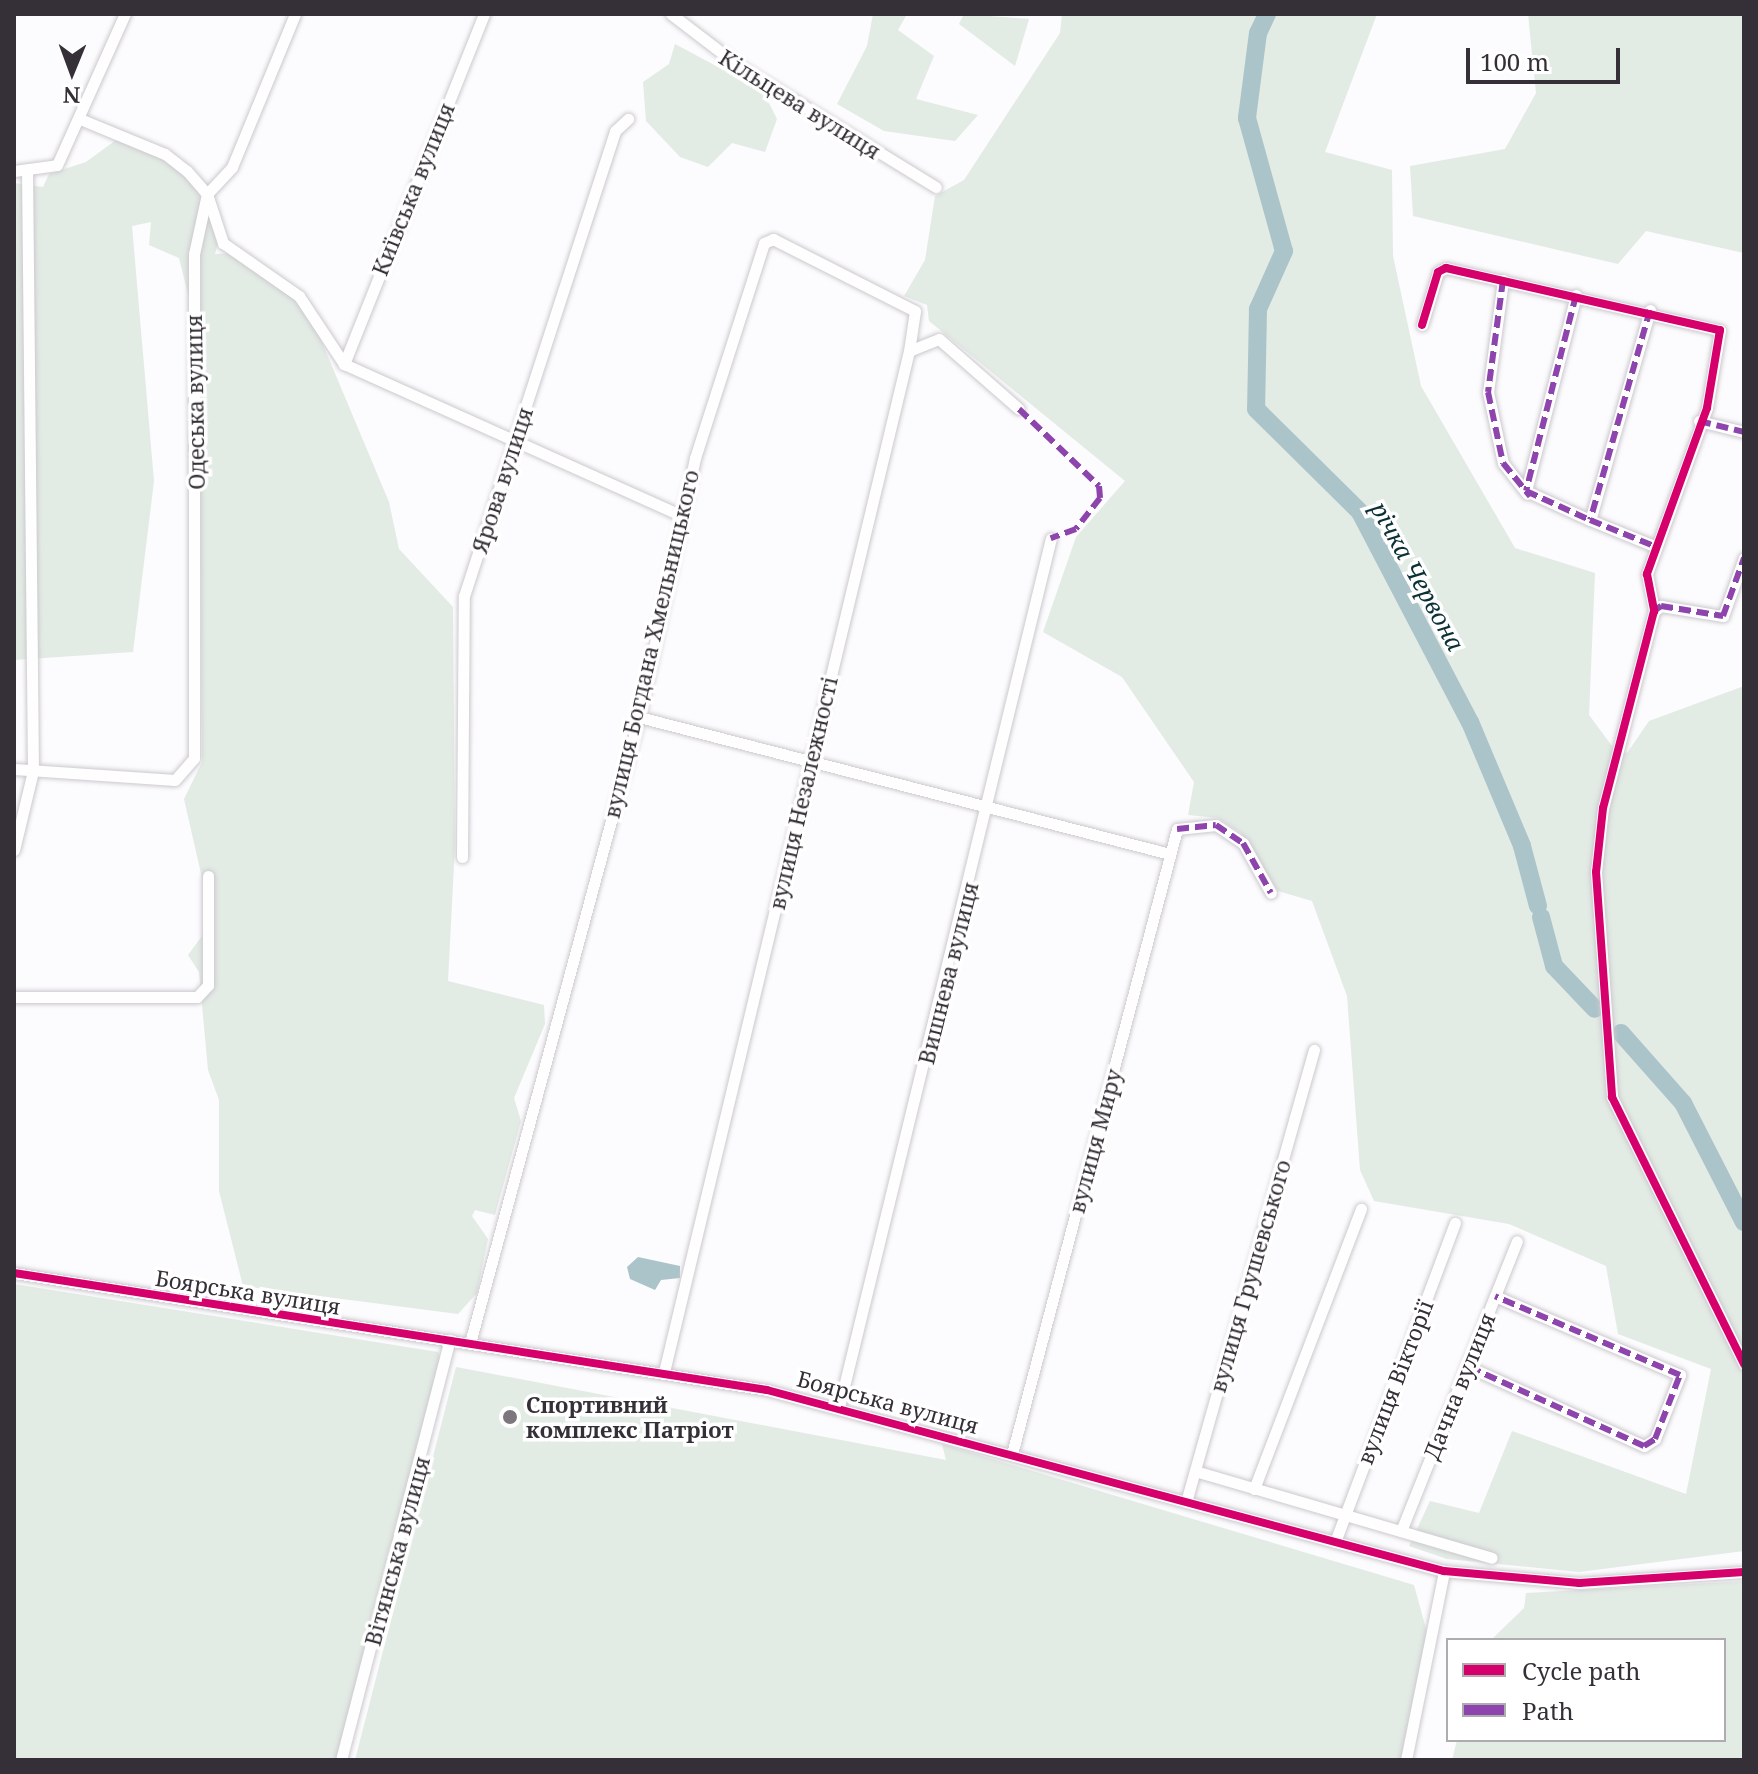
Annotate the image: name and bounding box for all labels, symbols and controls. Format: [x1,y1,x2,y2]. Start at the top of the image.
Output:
north arrow [32,32,112,112]
scale bar [1470,32,1624,82]
street label: Кільцева вулиця [714,44,886,164]
text: 100 m [1480,45,1549,78]
text: N [63,81,81,111]
street label: Київська вулиця [366,99,460,279]
street label: Одеська вулиця [180,314,210,490]
street label: Ярова вулиця [466,404,538,556]
street label: вулиця Богдана Хмельницького [598,467,704,821]
water label: річка Червона [1365,497,1471,655]
street label: вулиця Незалежності [763,674,843,912]
street label: Вишнева вулиця [913,879,983,1067]
street label: вулиця Миру [1063,1066,1127,1216]
street label: вулиця Грушевського [1204,1157,1296,1395]
street label: Боярська вулиця [154,1264,342,1320]
street label: вулиця Вікторії [1351,1296,1439,1468]
street label: Дачна вулиця [1418,1309,1500,1463]
street label: Боярська вулиця [794,1365,982,1439]
place label: Спортивний комплекс Патріот [526,1391,734,1442]
marker: Спортивний комплекс Патріот [501,1408,519,1426]
street label: Вітянська вулиця [359,1453,435,1649]
legend [1446,1638,1726,1742]
text: Cycle path [1522,1654,1641,1687]
text: Path [1522,1694,1574,1727]

